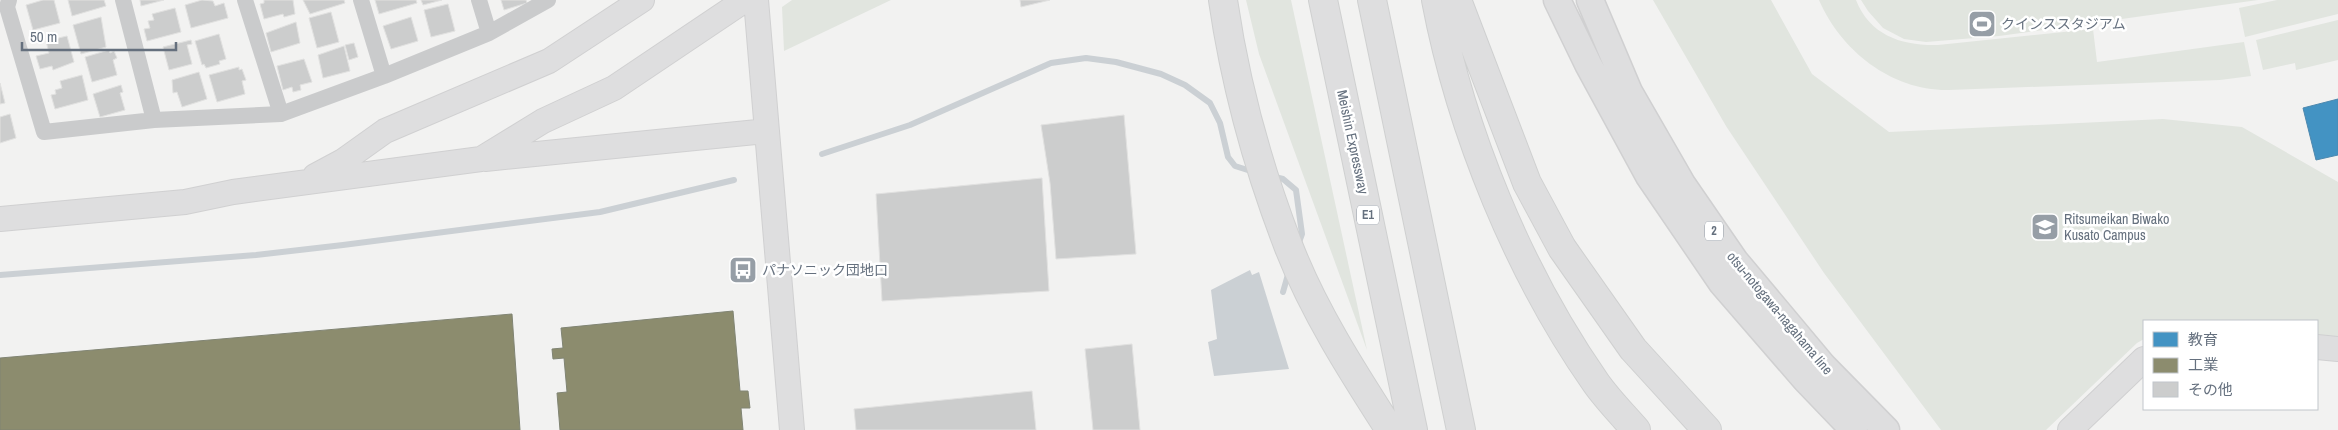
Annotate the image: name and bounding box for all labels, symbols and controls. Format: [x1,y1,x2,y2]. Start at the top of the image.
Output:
sports icon: クインススタジアム [1967,9,1997,39]
place label: クインススタジアム [2001,15,2126,33]
scale bar [22,20,176,52]
text: 50 m [30,26,57,47]
street label: Meishin Expressway [1333,88,1373,196]
road number: E1 [1357,206,1379,224]
place label: Ritsumeikan Biwako Kusato Campus [2064,210,2169,244]
school or university icon: Ritsumeikan Biwako Kusato Campus [2030,212,2060,242]
road number: 2 [1705,222,1723,240]
street label: otsu-notogawa-nagahama line [1723,248,1837,378]
bus stop icon: パナソニック団地口 [728,255,758,285]
place label: パナソニック団地口 [762,261,888,279]
legend [2143,320,2318,410]
text: 教育 [2188,329,2218,350]
text: 工業 [2188,354,2218,375]
text: その他 [2188,379,2233,400]

